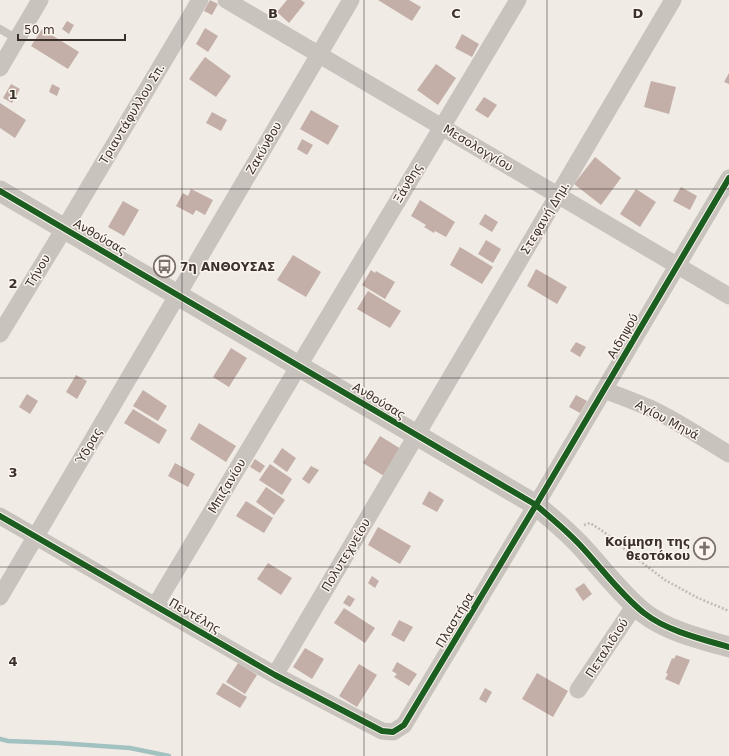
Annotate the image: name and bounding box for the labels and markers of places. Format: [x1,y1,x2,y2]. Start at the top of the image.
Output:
bus stop icon: 7η ΑΝΘΟΥΣΑΣ [151,254,177,280]
place label: 7η ΑΝΘΟΥΣΑΣ [180,260,275,274]
place label: Κοίμηση της θεοτόκου [605,535,690,563]
church icon: Κοίμηση της θεοτόκου [692,536,718,562]

